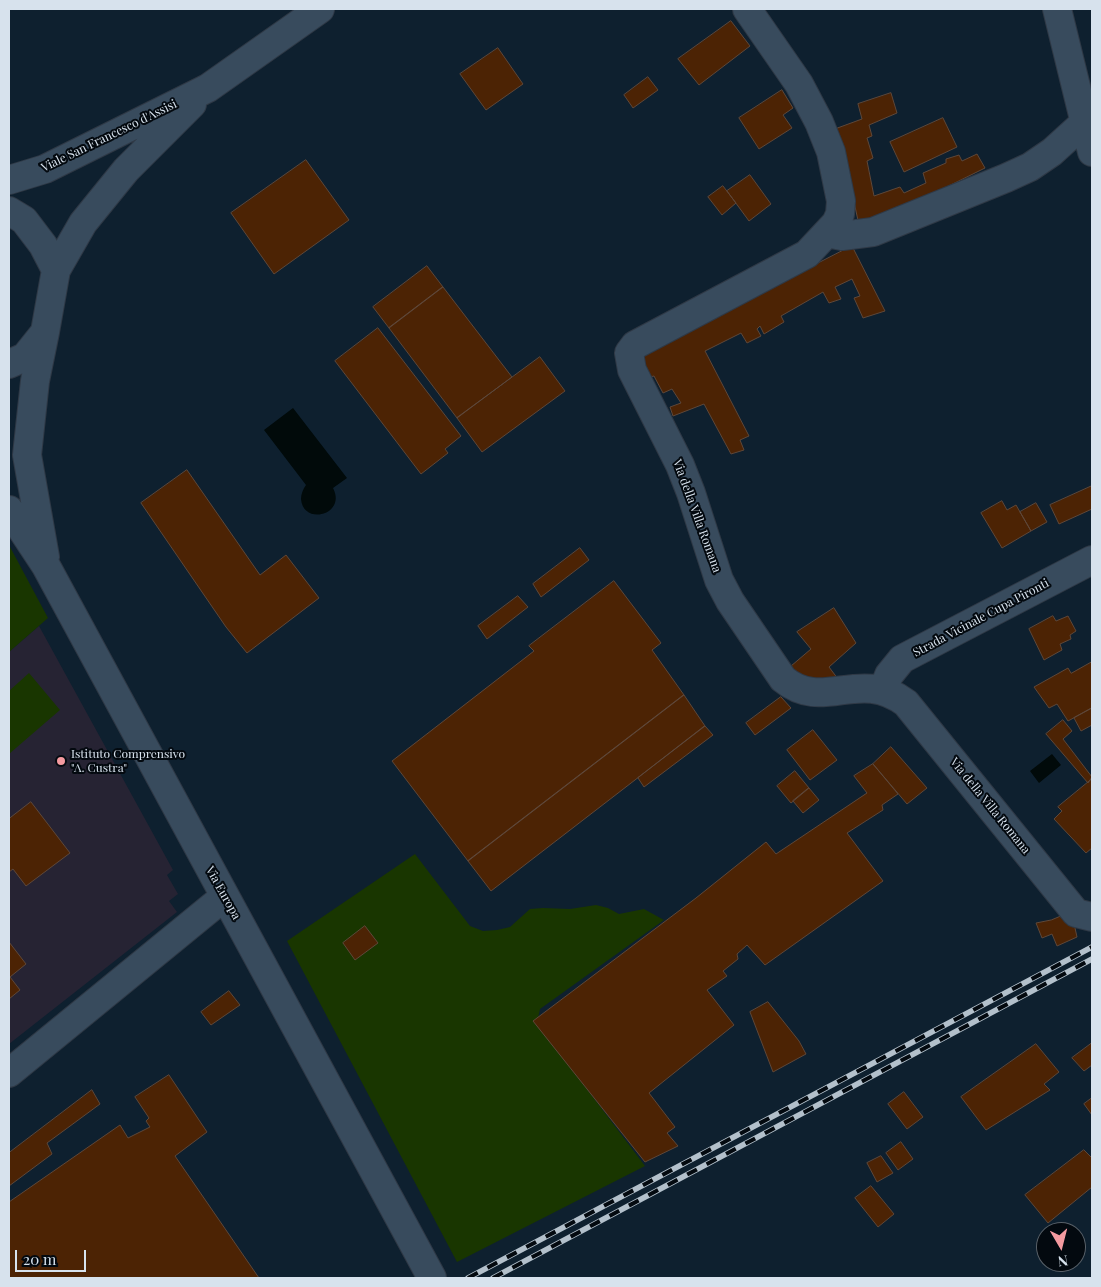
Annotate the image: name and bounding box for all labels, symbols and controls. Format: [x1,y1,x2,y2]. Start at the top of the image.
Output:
street label: Viale San Francesco d'Assisi [39,97,179,175]
street label: Via della Villa Romana [670,457,724,575]
street label: Strada Vicinale Cupa Pironti [911,576,1051,660]
place label: Istituto Comprensivo "A. Custra" [71,747,185,775]
marker: Istituto Comprensivo "A. Custra" [55,755,67,767]
street label: Via della Villa Romana [947,755,1033,857]
street label: Via Europa [202,864,244,922]
north arrow [1036,1222,1086,1272]
scale bar [18,1240,89,1272]
text: 20 m [23,1249,56,1269]
text: N [1057,1251,1069,1271]

